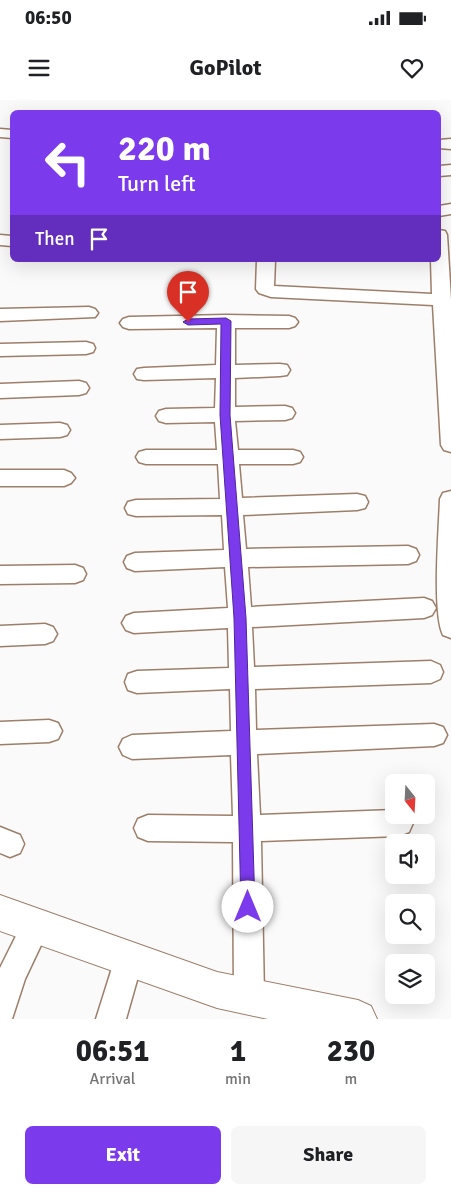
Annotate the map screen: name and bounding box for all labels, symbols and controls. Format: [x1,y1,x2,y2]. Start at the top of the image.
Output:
text: 06:50 [25,6,72,30]
icon: menu [25,54,53,82]
text: GoPilot [190,54,261,81]
icon: heart [398,54,426,82]
text: 220 m [118,127,211,170]
icon: left [35,130,100,195]
text: Turn left [118,170,196,197]
icon: arrive [85,225,113,253]
text: Then [35,227,75,251]
pin [167,271,209,322]
icon: arrive [174,278,202,306]
north arrow [385,774,435,824]
map controls [385,774,435,1004]
button: sound [385,834,435,884]
position arrow [221,880,273,932]
button: search [385,894,435,944]
button: layers [385,954,435,1004]
text: 06:51 [76,1033,149,1070]
text: 1 [230,1033,246,1070]
text: 230 [327,1033,375,1070]
text: Arrival [89,1069,136,1089]
text: min [225,1069,251,1089]
text: m [345,1069,357,1089]
button: Exit [25,1126,221,1184]
button: Share [231,1126,426,1184]

